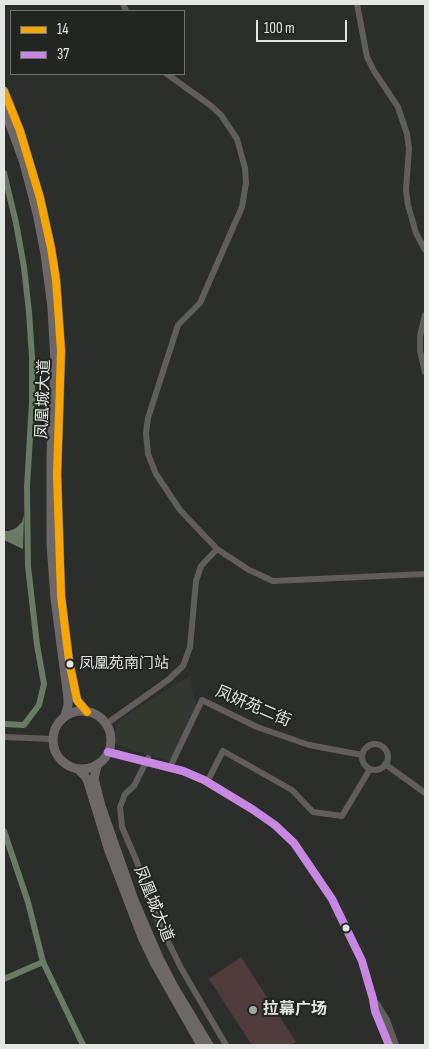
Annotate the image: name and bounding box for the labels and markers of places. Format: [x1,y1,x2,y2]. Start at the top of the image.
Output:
place label: 凤凰苑南门站 [79,655,169,673]
marker: 凤凰苑南门站 [65,659,75,669]
unlabelled marker [341,923,351,933]
place label: 拉幕广场 [263,1000,327,1020]
marker: 拉幕广场 [247,1004,259,1016]

